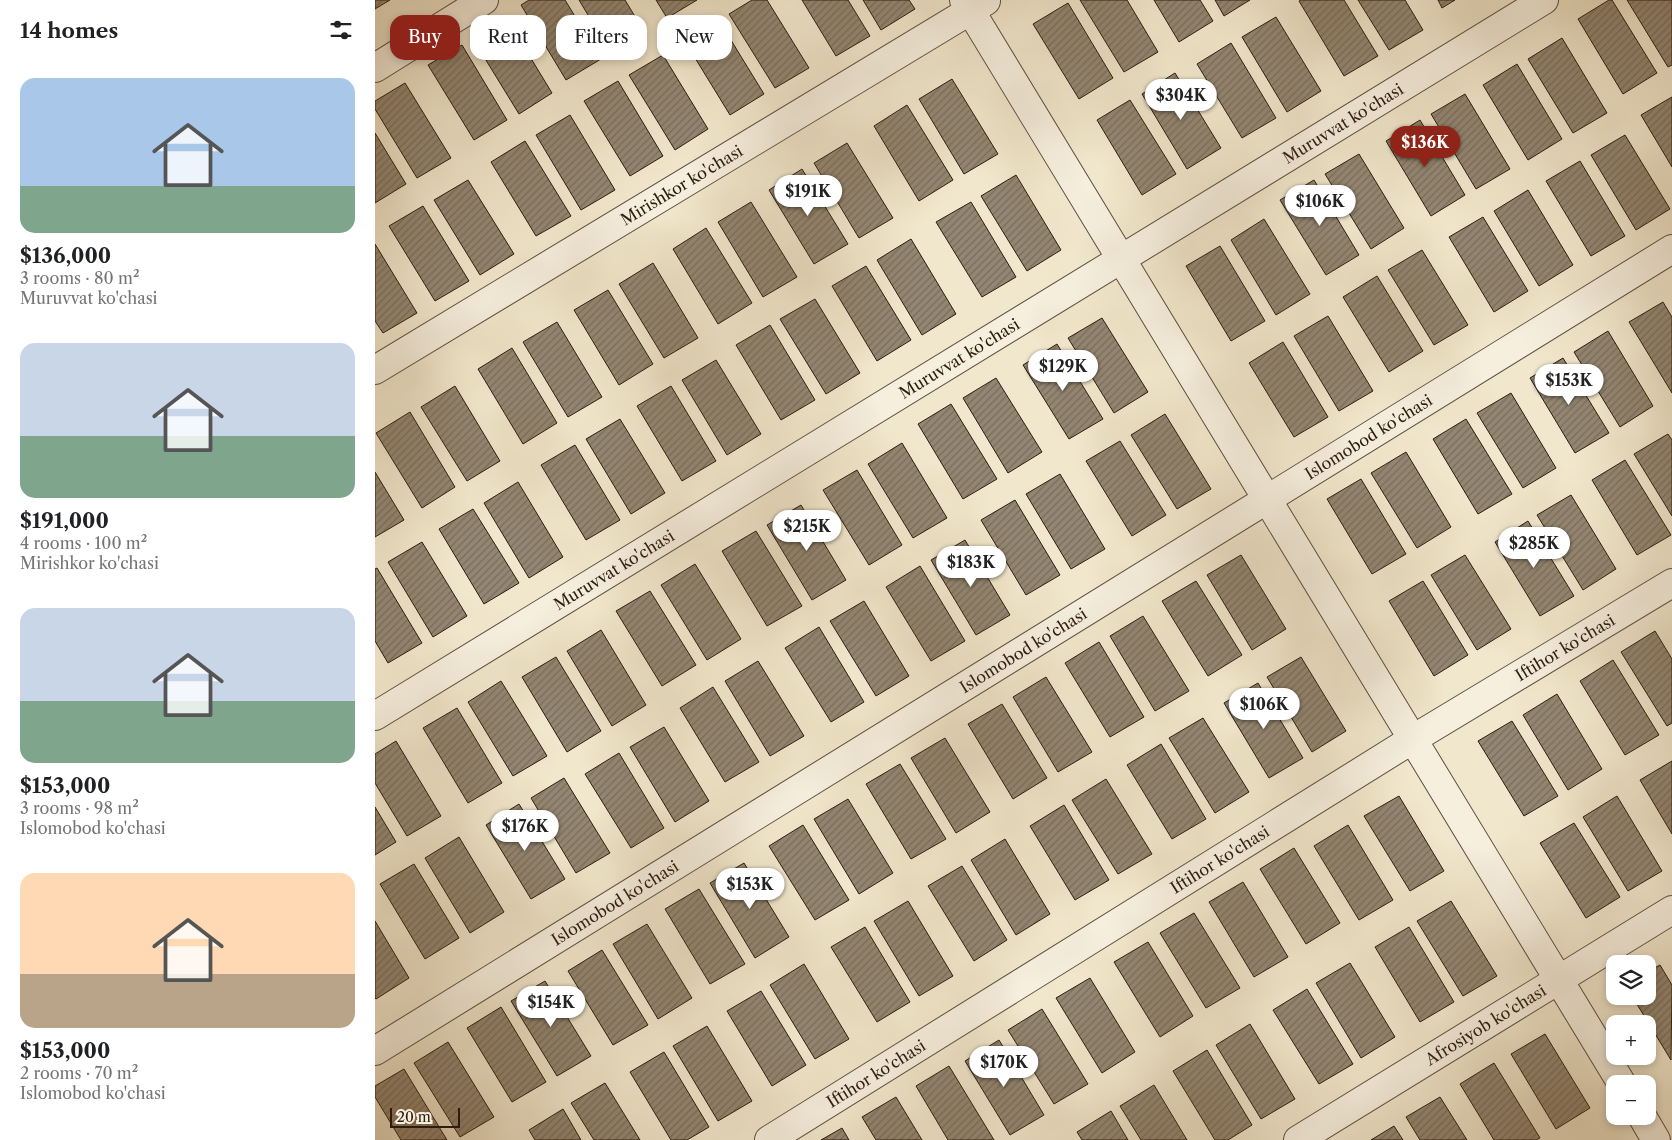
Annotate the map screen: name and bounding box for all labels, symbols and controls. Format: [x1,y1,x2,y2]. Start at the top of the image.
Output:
chip: Buy [390,15,460,60]
chip: Rent [470,15,546,60]
chip: Filters [556,15,647,60]
chip: New [657,15,732,60]
icon: filters [327,16,355,44]
text: 14 homes [20,18,118,43]
pin: $304K [1146,78,1216,121]
street label: Muruvvat ko'chasi [1279,79,1407,168]
text: $304K [1156,85,1206,105]
icon: home [143,110,233,200]
pin: $136K [1390,126,1460,168]
text: $136K [1401,132,1449,152]
street label: Mirishkor ko'chasi [617,140,746,229]
pin: $191K [773,174,843,217]
text: $191K [785,181,831,201]
pin: $106K [1285,184,1355,227]
text: $106K [1296,191,1344,211]
text: $136,000 [20,243,111,268]
text: 3 rooms · 80 m² [20,268,139,288]
text: Muruvvat ko'chasi [20,288,158,308]
street label: Muruvvat ko'chasi [895,314,1023,403]
pin: $129K [1028,350,1098,392]
text: $129K [1039,356,1087,376]
pin: $153K [1534,364,1604,406]
text: $153K [1546,370,1592,390]
icon: home [143,375,233,465]
street label: Islomobod ko'chasi [1301,390,1436,484]
text: $191,000 [20,508,109,533]
pin: $215K [772,510,842,552]
text: $215K [783,516,831,536]
street label: Muruvvat ko'chasi [550,525,678,614]
pin: $285K [1499,526,1569,569]
text: 4 rooms · 100 m² [20,533,147,553]
text: $285K [1509,533,1559,553]
pin: $183K [936,546,1006,588]
text: $183K [947,552,995,572]
text: Mirishkor ko'chasi [20,553,159,573]
street label: Islomobod ko'chasi [956,603,1090,697]
street label: Iftihor ko'chasi [1512,610,1618,685]
icon: home [143,640,233,730]
pin: $106K [1229,688,1299,730]
text: $106K [1240,694,1288,714]
text: $153,000 [20,773,110,798]
text: 3 rooms · 98 m² [20,798,139,818]
pin: $176K [490,810,560,852]
text: $176K [502,816,548,836]
text: Islomobod ko'chasi [20,818,166,838]
street label: Iftihor ko'chasi [1167,821,1273,898]
street label: Islomobod ko'chasi [548,856,682,950]
pin: $153K [715,868,785,910]
text: $153K [727,874,773,894]
icon: home [143,905,233,995]
map controls [1606,955,1656,1125]
button: layers [1606,955,1656,1005]
street label: Afrosiyob ko'chasi [1421,980,1550,1070]
pin: $154K [516,986,586,1028]
text: $154K [527,992,575,1012]
button: + [1606,1015,1656,1065]
street label: Iftihor ko'chasi [823,1035,929,1112]
text: $153,000 [20,1038,110,1063]
pin: $170K [969,1046,1039,1088]
text: $170K [980,1052,1028,1072]
text: 2 rooms · 70 m² [20,1063,138,1083]
button: − [1606,1075,1656,1125]
text: Islomobod ko'chasi [20,1083,166,1103]
scale bar [390,1105,460,1128]
text: 20 m [397,1108,431,1126]

